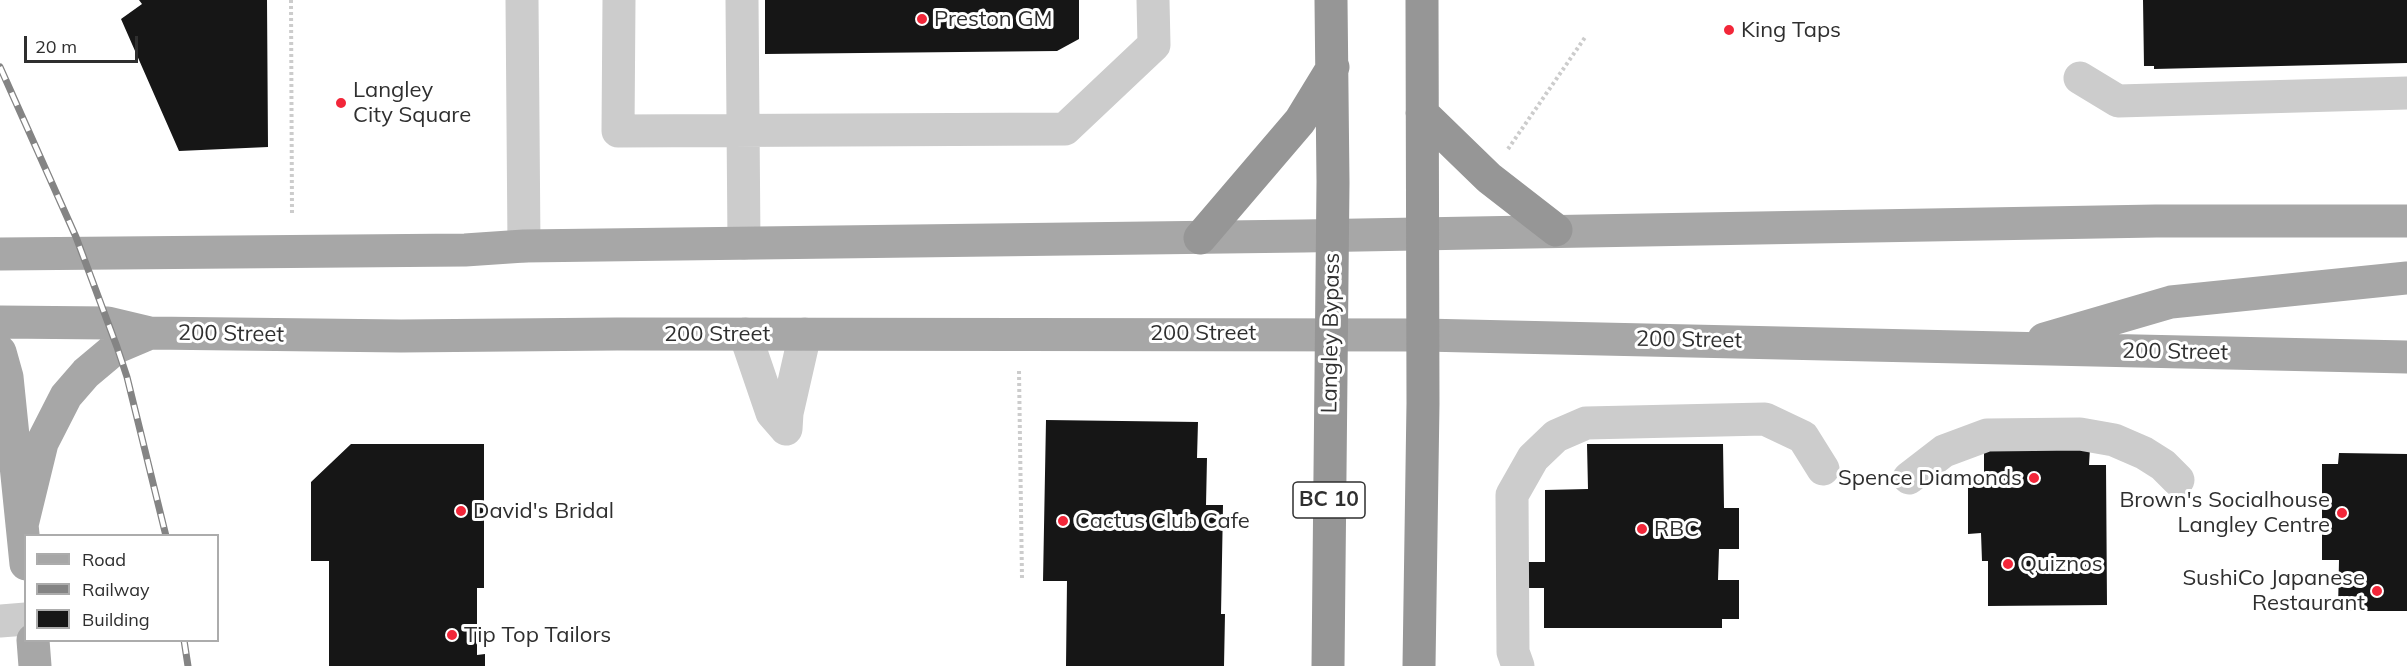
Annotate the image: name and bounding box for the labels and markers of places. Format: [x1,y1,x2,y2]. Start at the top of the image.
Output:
place label: Preston GM [934,6,1052,32]
marker: Preston GM [915,12,929,26]
place label: King Taps [1741,17,1841,43]
marker: King Taps [1722,23,1736,37]
place label: Langley City Square [353,77,471,128]
marker: Langley City Square [334,96,348,110]
place label: Spence Diamonds [1838,465,2022,491]
marker: Spence Diamonds [2027,471,2041,485]
place label: Brown's Socialhouse Langley Centre [2119,487,2330,538]
place label: David's Bridal [473,498,614,524]
marker: David's Bridal [454,504,468,518]
marker: Brown's Socialhouse Langley Centre [2335,506,2349,520]
place label: Cactus Club Cafe [1075,508,1250,534]
marker: Cactus Club Cafe [1056,514,1070,528]
place label: RBC [1654,516,1699,542]
marker: RBC [1635,522,1649,536]
place label: Quiznos [2020,551,2103,577]
marker: Quiznos [2001,557,2015,571]
place label: SushiCo Japanese Restaurant [2182,565,2365,616]
marker: SushiCo Japanese Restaurant [2370,584,2384,598]
place label: Tip Top Tailors [464,622,611,648]
marker: Tip Top Tailors [445,628,459,642]

